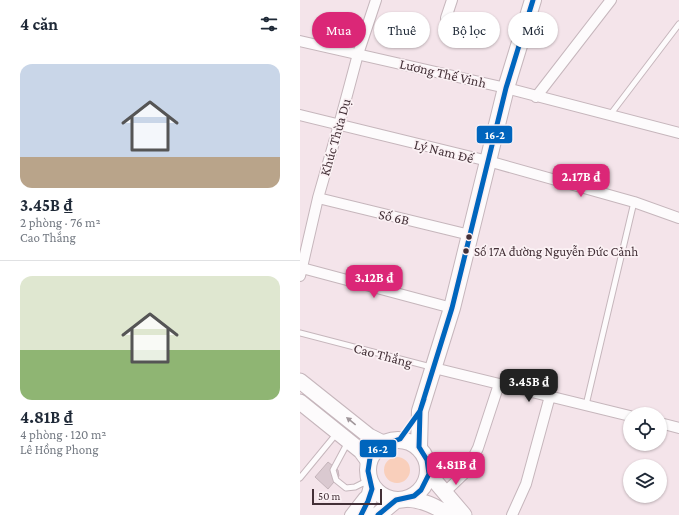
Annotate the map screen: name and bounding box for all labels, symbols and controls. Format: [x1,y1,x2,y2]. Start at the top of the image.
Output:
chip: Mua [312,12,366,48]
chip: Thuê [374,12,430,48]
chip: Bộ lọc [438,12,500,48]
chip: Mới [508,12,558,48]
icon: filters [258,13,280,35]
text: 4 căn [20,15,58,34]
street label: Lương Thế Vinh [398,55,488,91]
icon: home [114,90,186,162]
street label: Khúc Thừa Dụ [316,96,354,178]
line badge: 16-2 [476,125,513,144]
text: 16-2 [485,129,505,141]
street label: Lý Nam Đế [413,136,476,166]
pin: 2.17B ₫ [544,164,618,198]
text: 2.17B ₫ [562,169,600,184]
text: 3.45B ₫ [20,196,73,215]
street label: Số 6B [377,206,411,228]
text: 2 phòng · 76 m² [20,215,101,230]
text: Cao Thắng [20,230,76,245]
unlabelled marker [464,232,474,242]
place label: Số 17A đường Nguyễn Đức Cảnh [474,244,638,259]
marker: Số 17A đường Nguyễn Đức Cảnh [461,246,471,256]
pin: 3.12B ₫ [337,265,411,299]
text: 3.12B ₫ [355,270,393,285]
icon: home [114,302,186,374]
street label: Cao Thắng [352,339,414,371]
pin: 3.45B ₫ [492,369,566,403]
text: 3.45B ₫ [509,374,549,389]
map controls [623,407,667,503]
button: locate [623,407,667,451]
text: 4.81B ₫ [20,408,73,427]
one-way arrow [345,417,356,426]
text: 4 phòng · 120 m² [20,427,106,442]
line badge: 16-2 [359,439,397,458]
text: Lê Hồng Phong [20,442,99,457]
text: 16-2 [368,443,388,455]
pin: 4.81B ₫ [419,452,493,486]
text: 4.81B ₫ [436,457,476,472]
button: layers [623,459,667,503]
scale bar [312,487,382,506]
text: 50 m [318,490,340,502]

